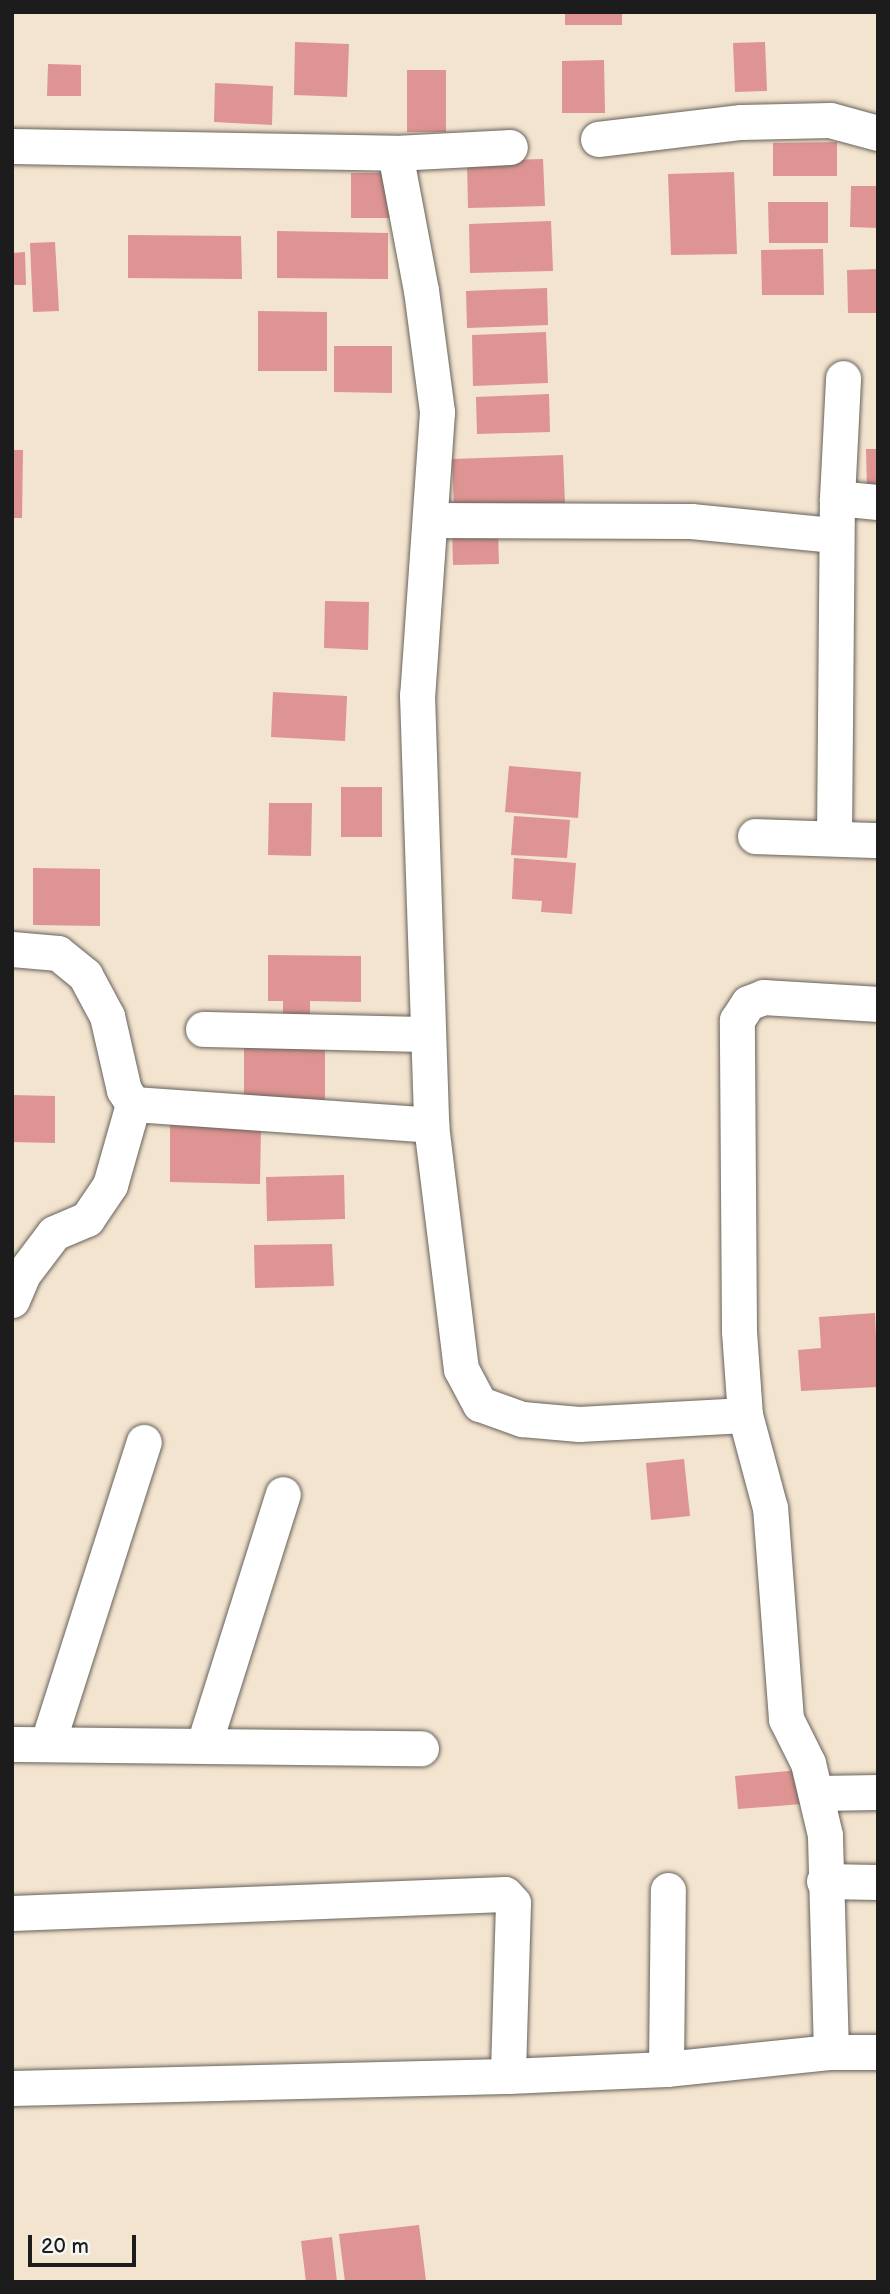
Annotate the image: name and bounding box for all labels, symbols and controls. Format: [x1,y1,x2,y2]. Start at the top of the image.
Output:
scale bar [32,2220,140,2264]
text: 20 m [41,2234,89,2259]

